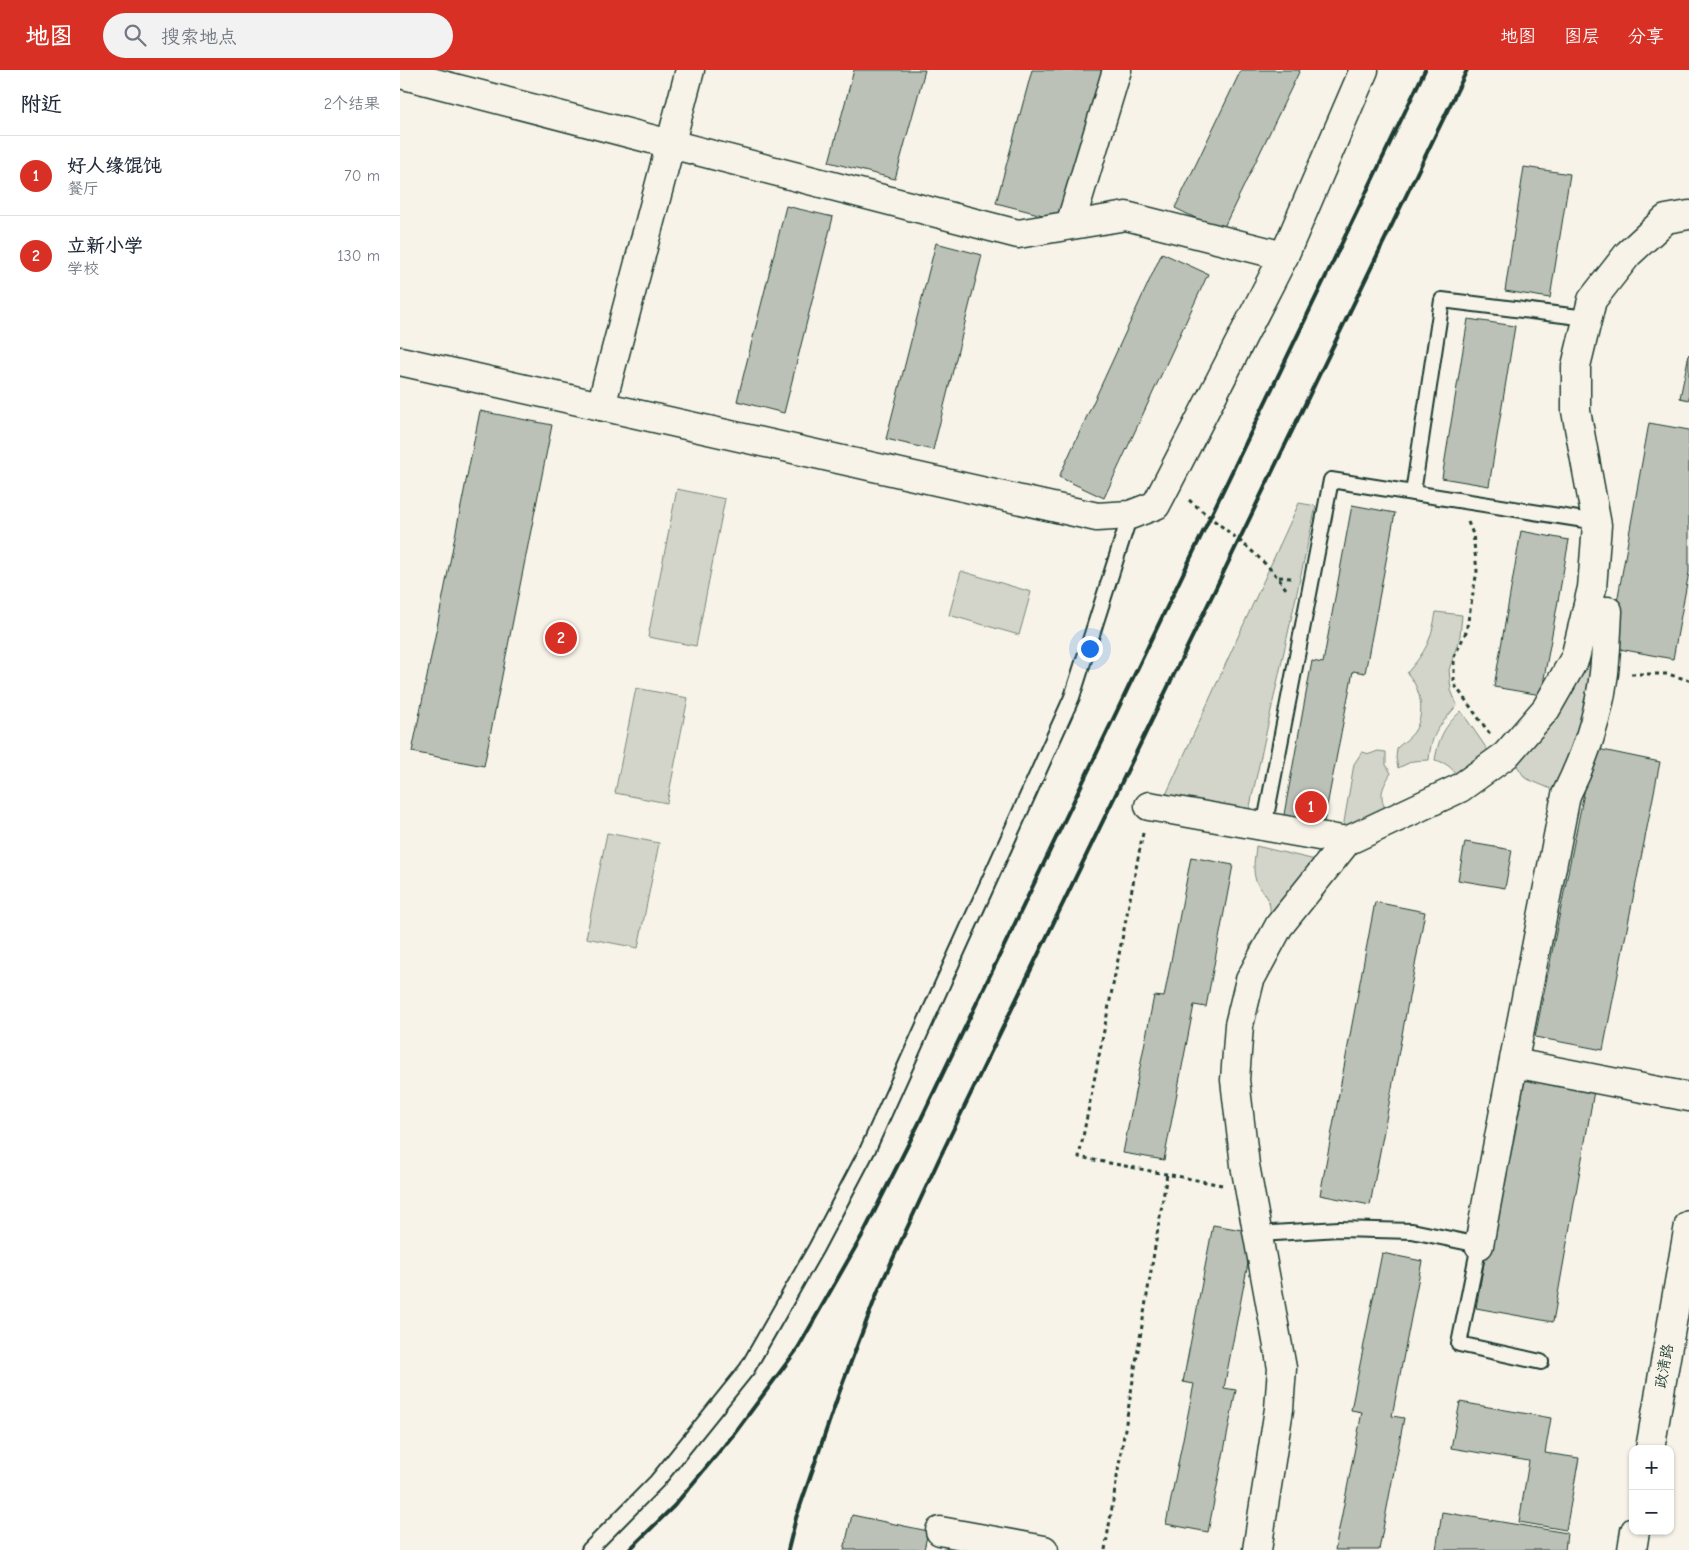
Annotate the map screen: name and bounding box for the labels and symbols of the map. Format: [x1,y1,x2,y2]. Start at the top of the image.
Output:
pin: 2 [545,619,577,657]
your location [1077,636,1103,662]
pin: 1 [1295,788,1327,826]
street label: 政清路 [1651,1342,1677,1390]

